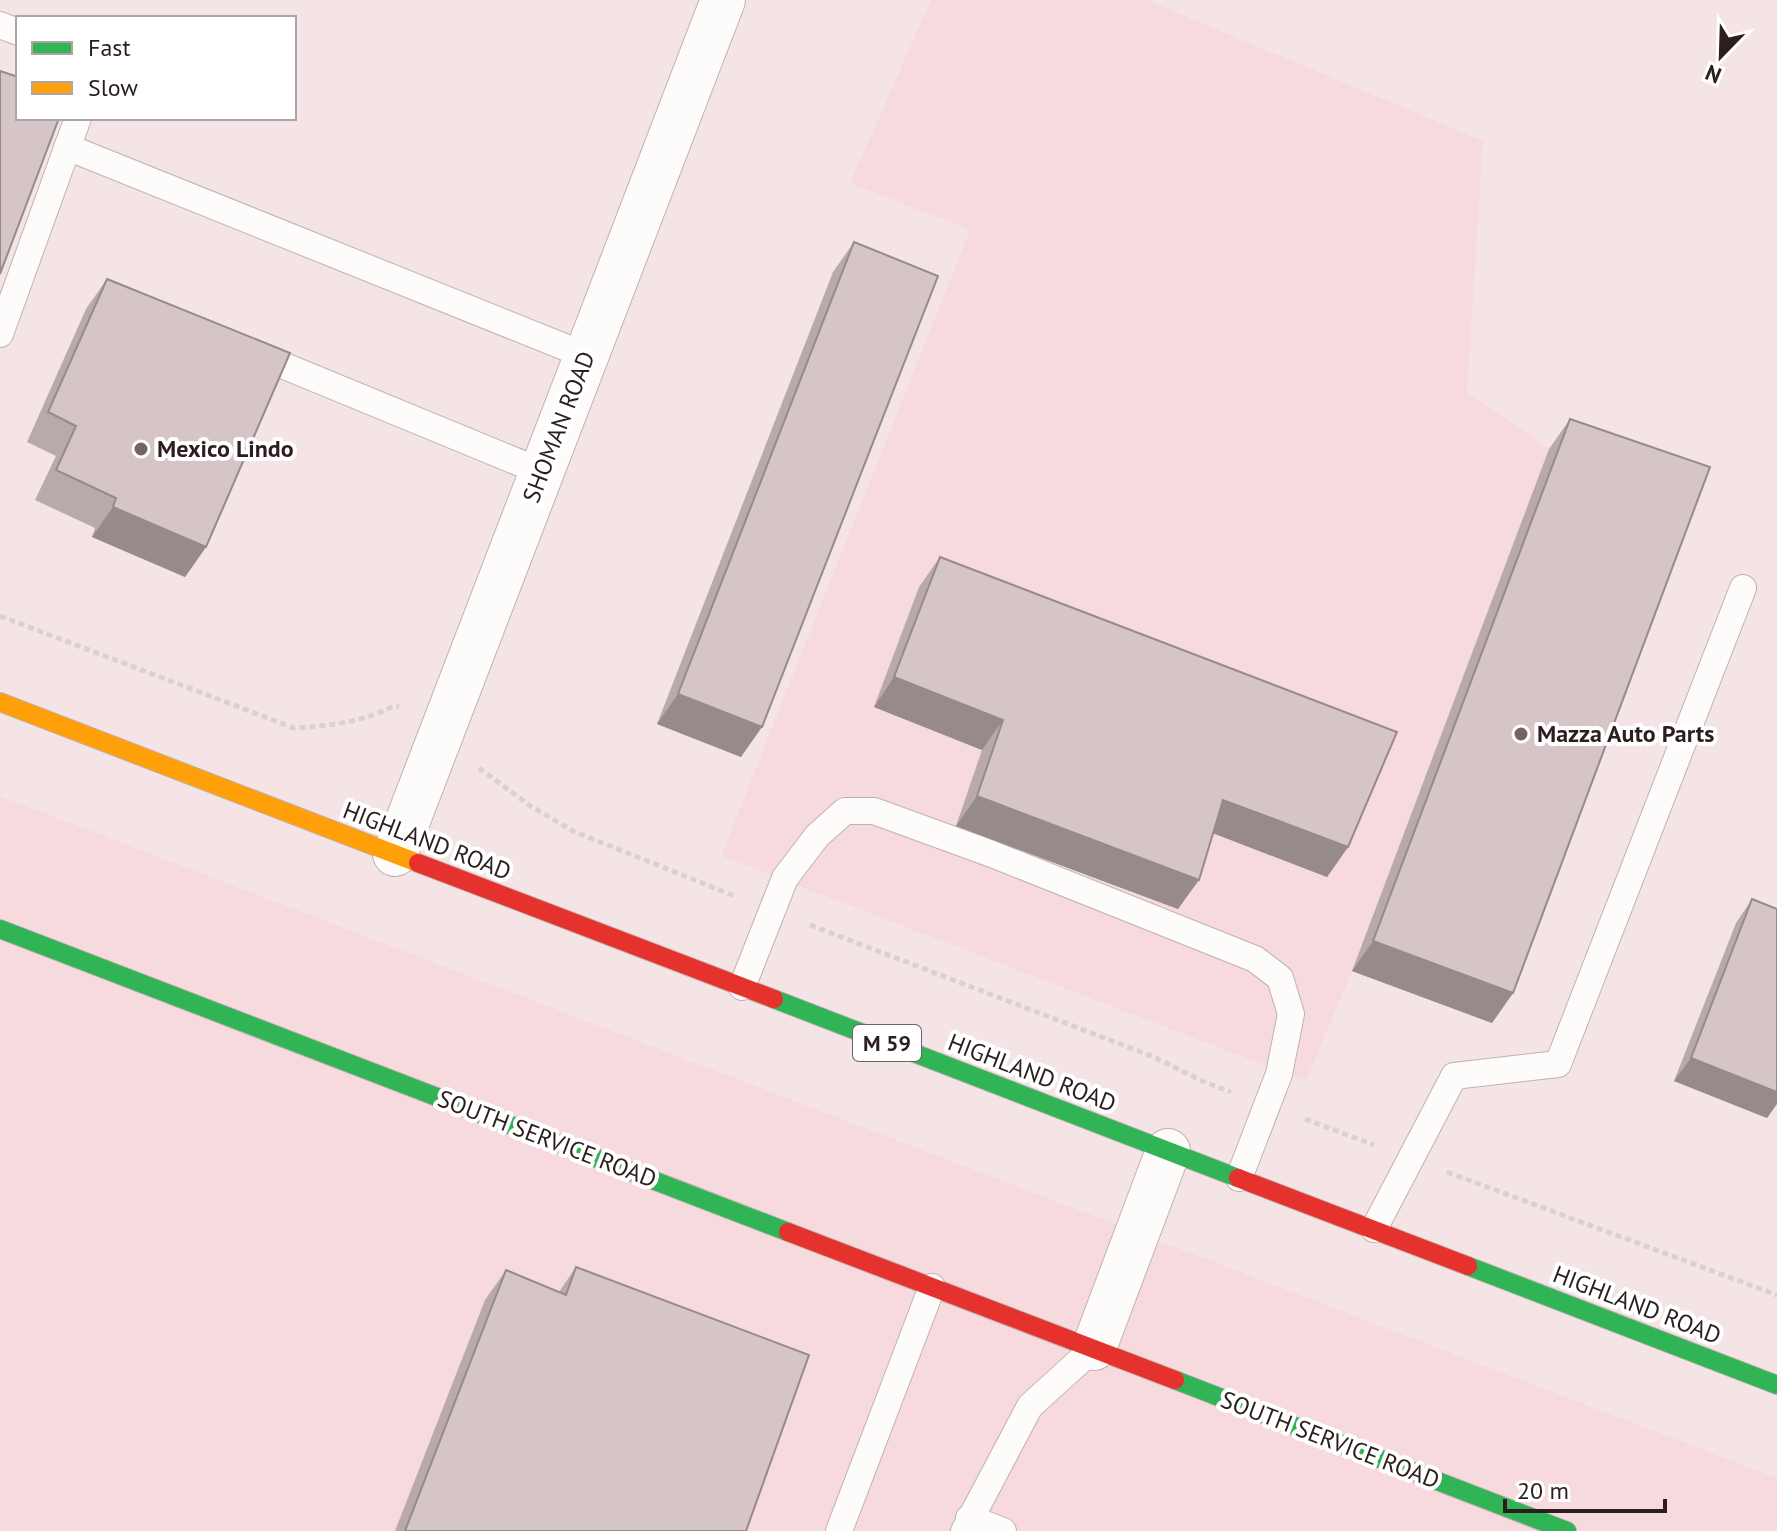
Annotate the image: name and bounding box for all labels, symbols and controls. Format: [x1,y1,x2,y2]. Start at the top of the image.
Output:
legend [16,16,296,120]
north arrow [1681,16,1761,96]
text: Fast [88,32,131,63]
text: N [1701,59,1725,90]
text: Slow [88,72,138,103]
street label: SHOMAN ROAD [515,347,602,507]
place label: Mexico Lindo [157,433,294,464]
marker: Mexico Lindo [132,440,150,458]
place label: Mazza Auto Parts [1537,718,1714,749]
marker: Mazza Auto Parts [1512,725,1530,743]
street label: HIGHLAND ROAD [339,794,516,887]
road number: M 59 [853,1025,921,1061]
street label: HIGHLAND ROAD [944,1026,1121,1119]
street label: SOUTH SERVICE ROAD [433,1083,661,1195]
street label: HIGHLAND ROAD [1549,1258,1726,1351]
street label: SOUTH SERVICE ROAD [1216,1384,1444,1496]
scale bar [1505,1463,1665,1513]
text: 20 m [1517,1475,1569,1506]

